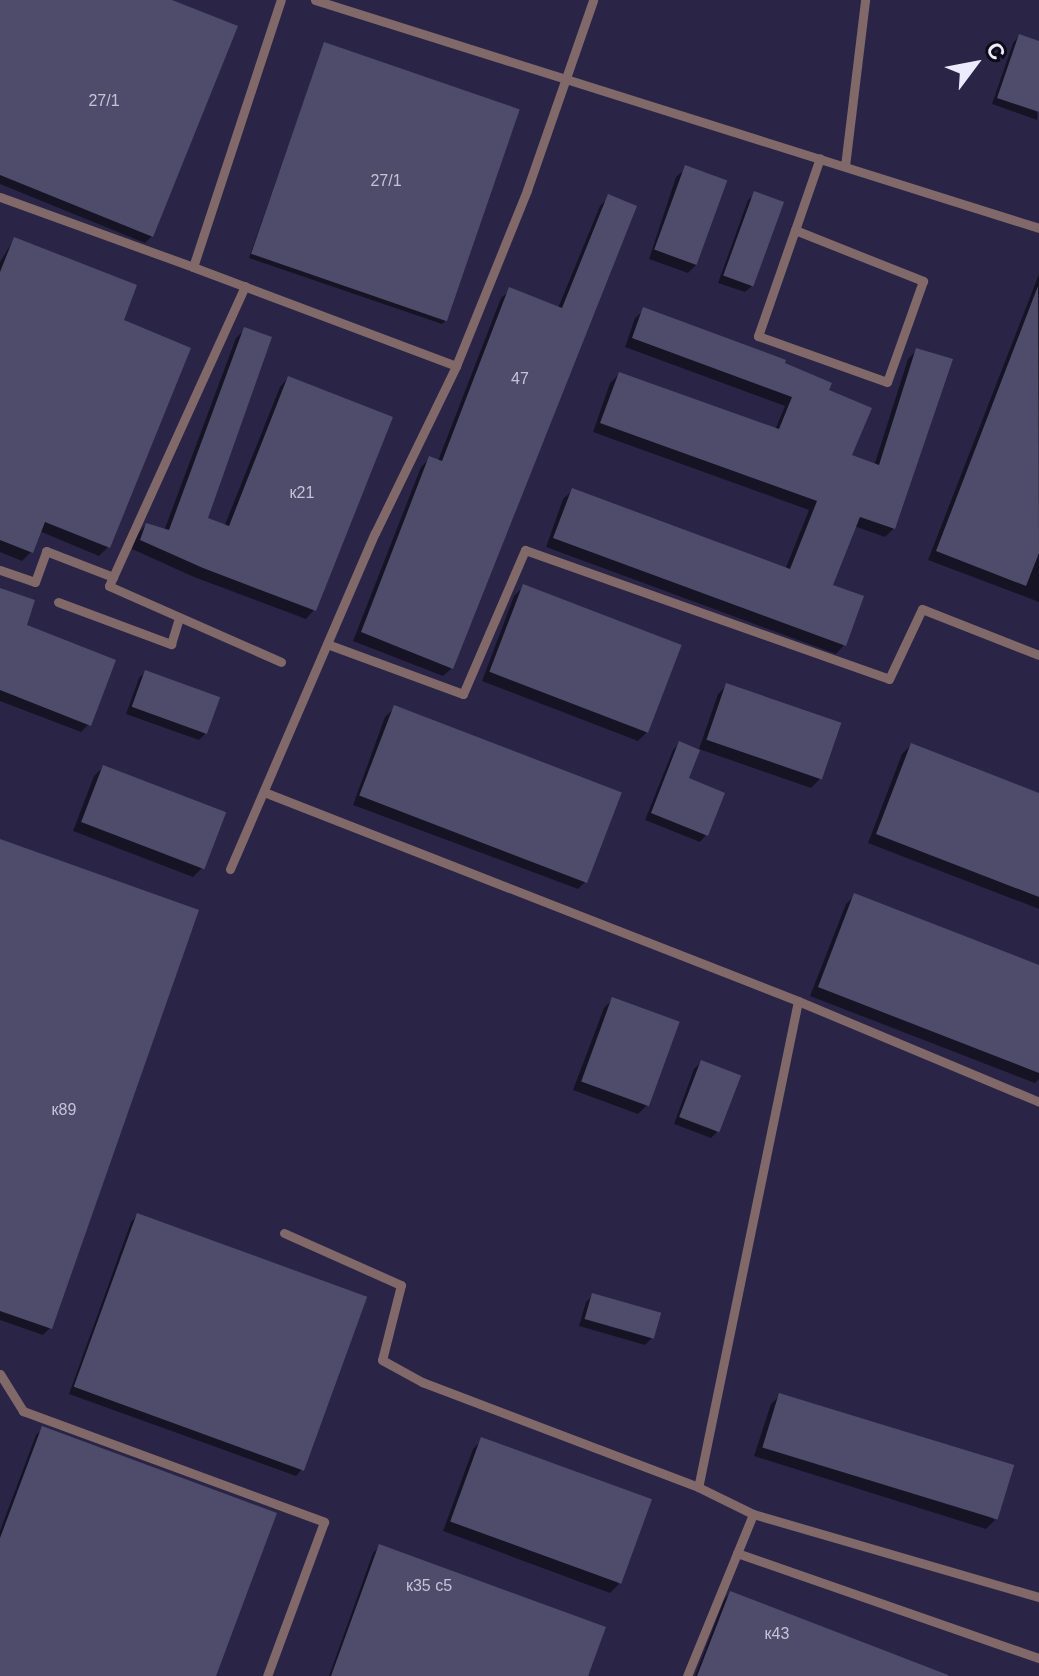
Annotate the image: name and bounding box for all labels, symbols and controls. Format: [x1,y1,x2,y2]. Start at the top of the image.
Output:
north arrow [935,24,1015,104]
text: С [981,38,1011,64]
house number: 27/1 [88,91,120,111]
house number: 27/1 [370,171,402,191]
house number: 47 [511,369,529,389]
house number: к21 [290,483,314,503]
house number: к89 [52,1100,76,1120]
house number: к35 с5 [406,1576,452,1596]
house number: к43 [765,1624,789,1644]

